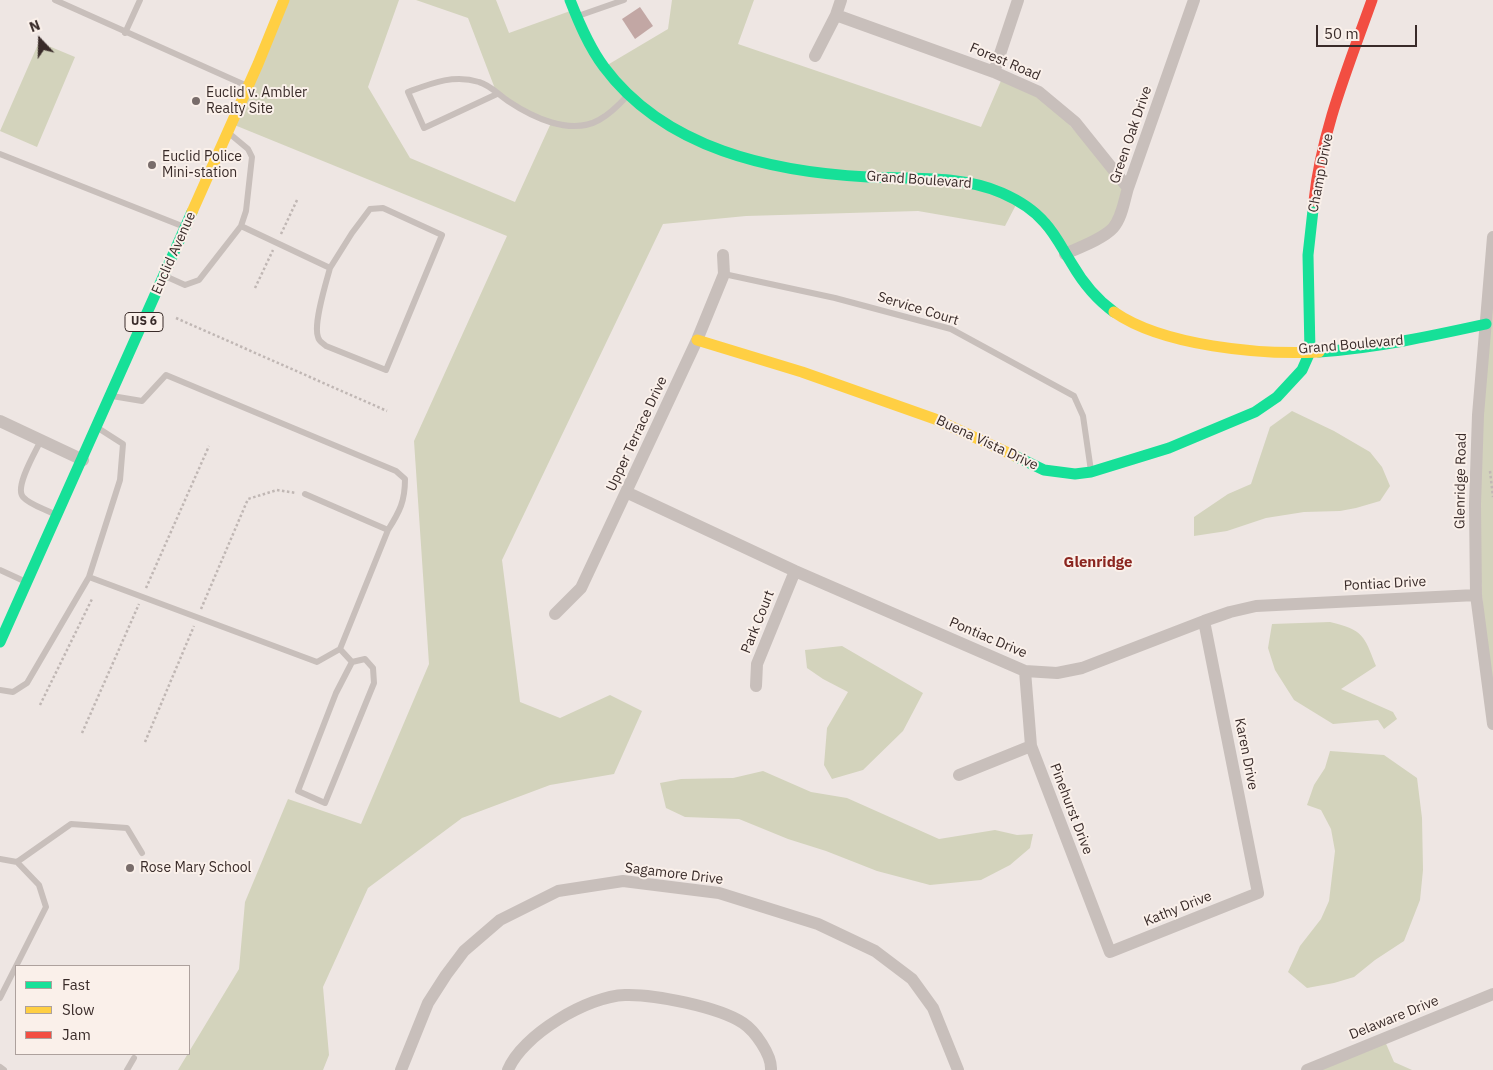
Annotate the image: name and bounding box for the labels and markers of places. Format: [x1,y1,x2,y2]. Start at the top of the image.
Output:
place label: Euclid v. Ambler Realty Site [206,85,307,118]
marker: Euclid v. Ambler Realty Site [190,95,202,107]
place label: Euclid Police Mini-station [162,149,242,182]
marker: Euclid Police Mini-station [146,159,158,171]
place label: Rose Mary School [140,860,251,876]
marker: Rose Mary School [124,862,136,874]

